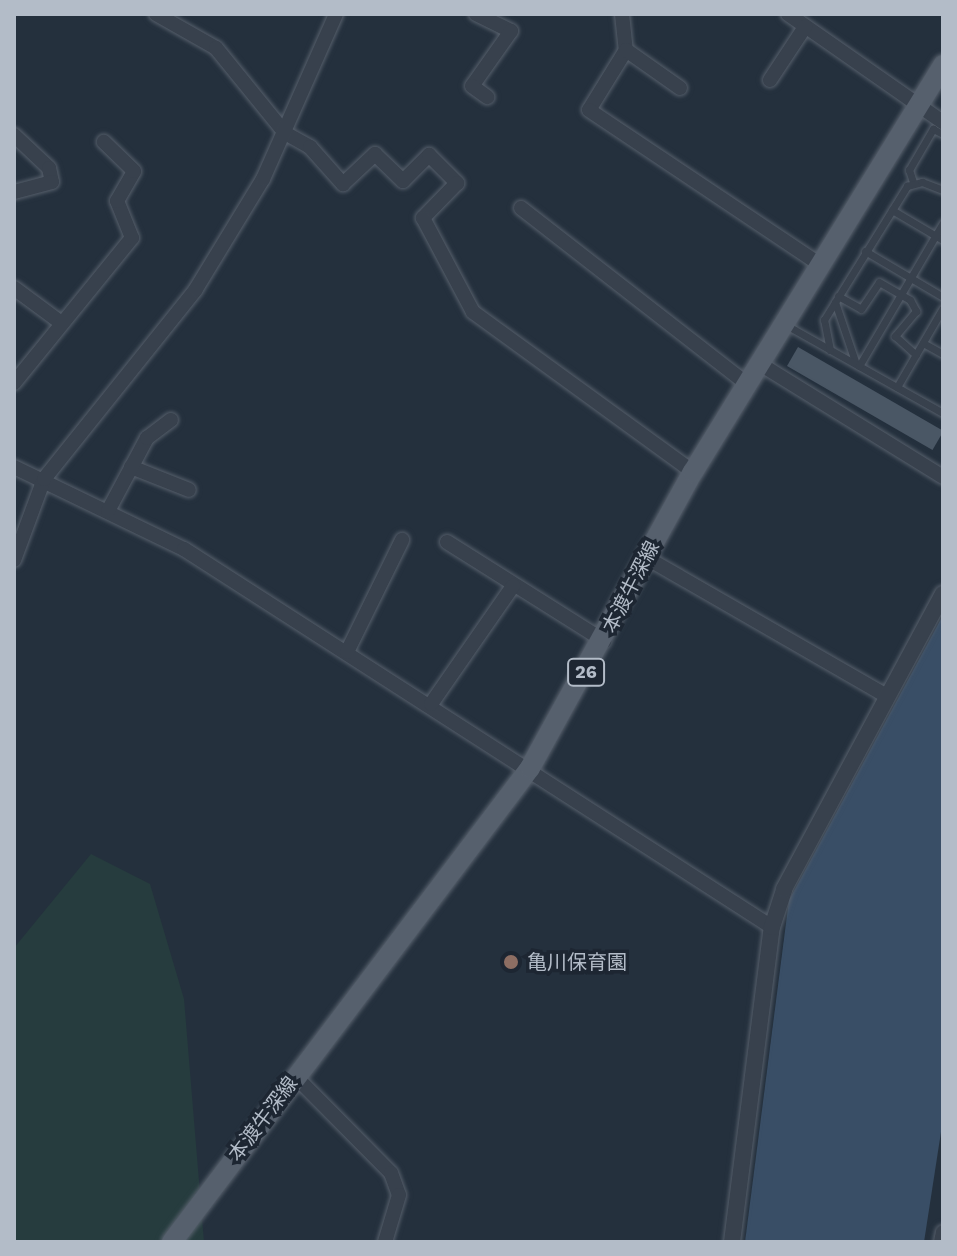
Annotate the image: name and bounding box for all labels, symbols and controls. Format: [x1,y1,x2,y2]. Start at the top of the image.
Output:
street label: 本渡牛深線 [598,537,664,637]
road number: 26 [566,658,606,686]
place label: 亀川保育園 [527,950,627,974]
marker: 亀川保育園 [502,953,520,971]
street label: 本渡牛深線 [223,1072,303,1166]

